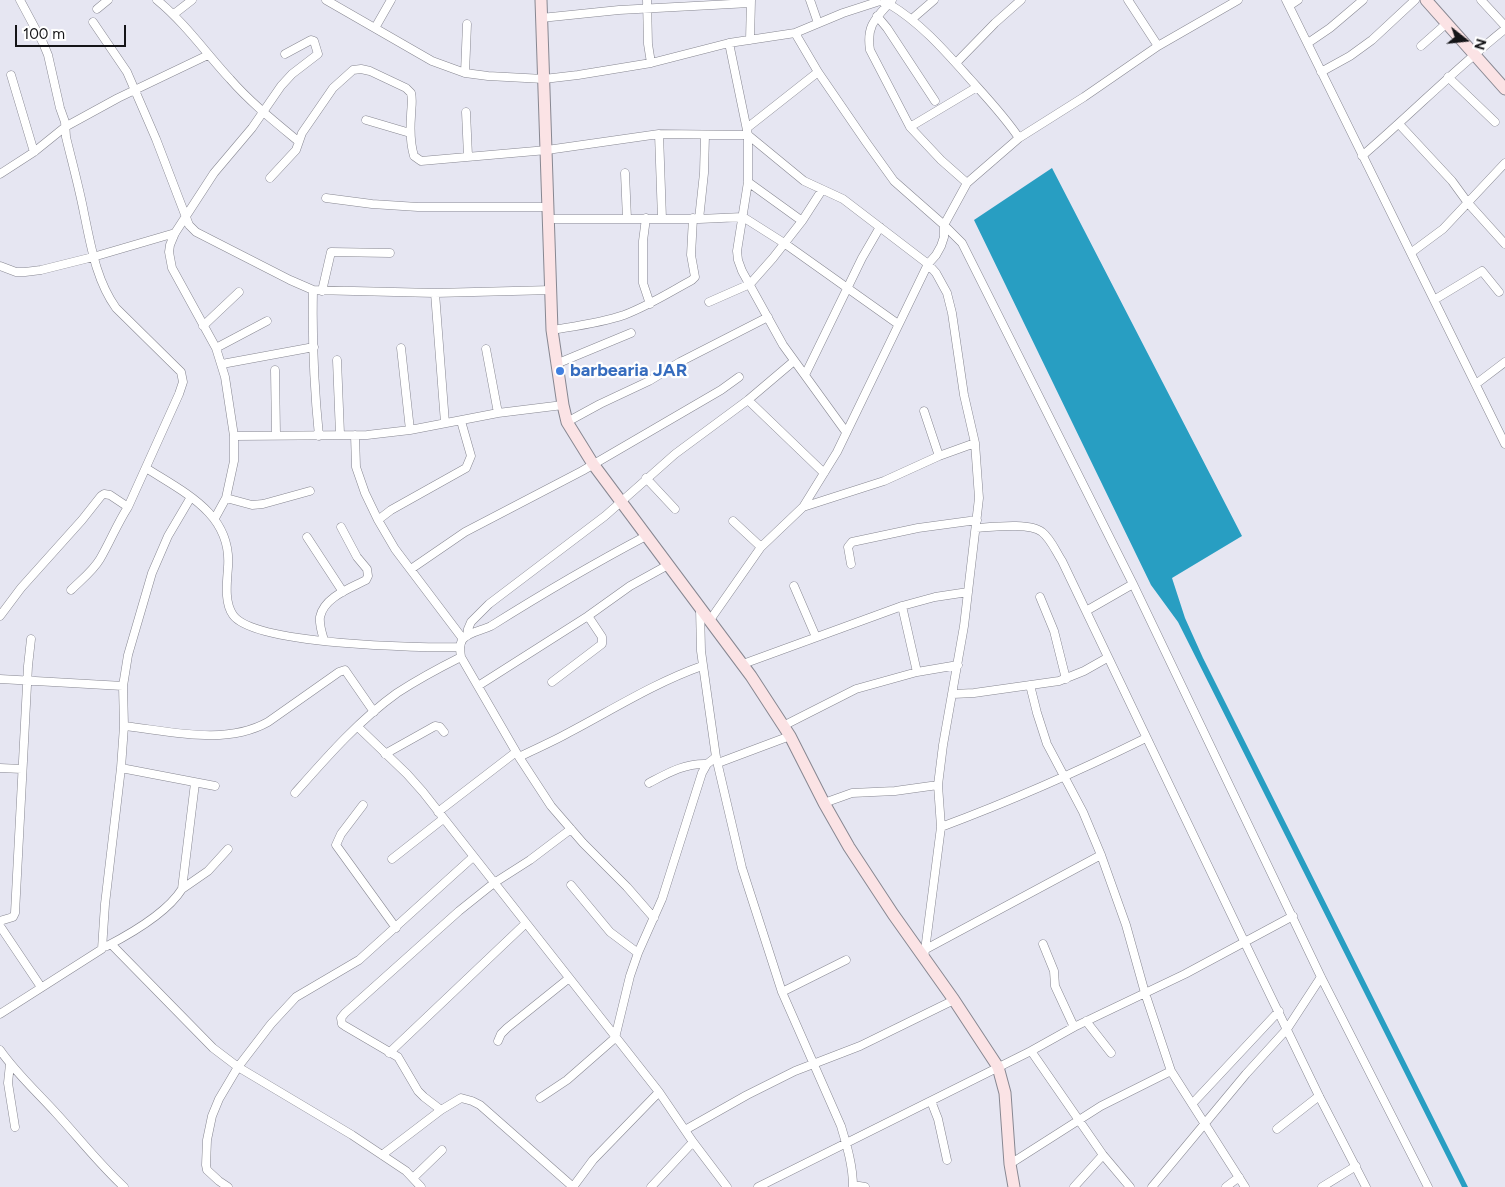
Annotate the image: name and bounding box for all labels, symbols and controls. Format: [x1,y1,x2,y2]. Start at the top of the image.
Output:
scale bar [18,15,129,47]
north arrow [1440,15,1490,65]
text: 100 m [23,25,65,43]
text: N [1470,37,1490,52]
place label: barbearia JAR [570,360,687,382]
marker: barbearia JAR [554,365,566,377]

